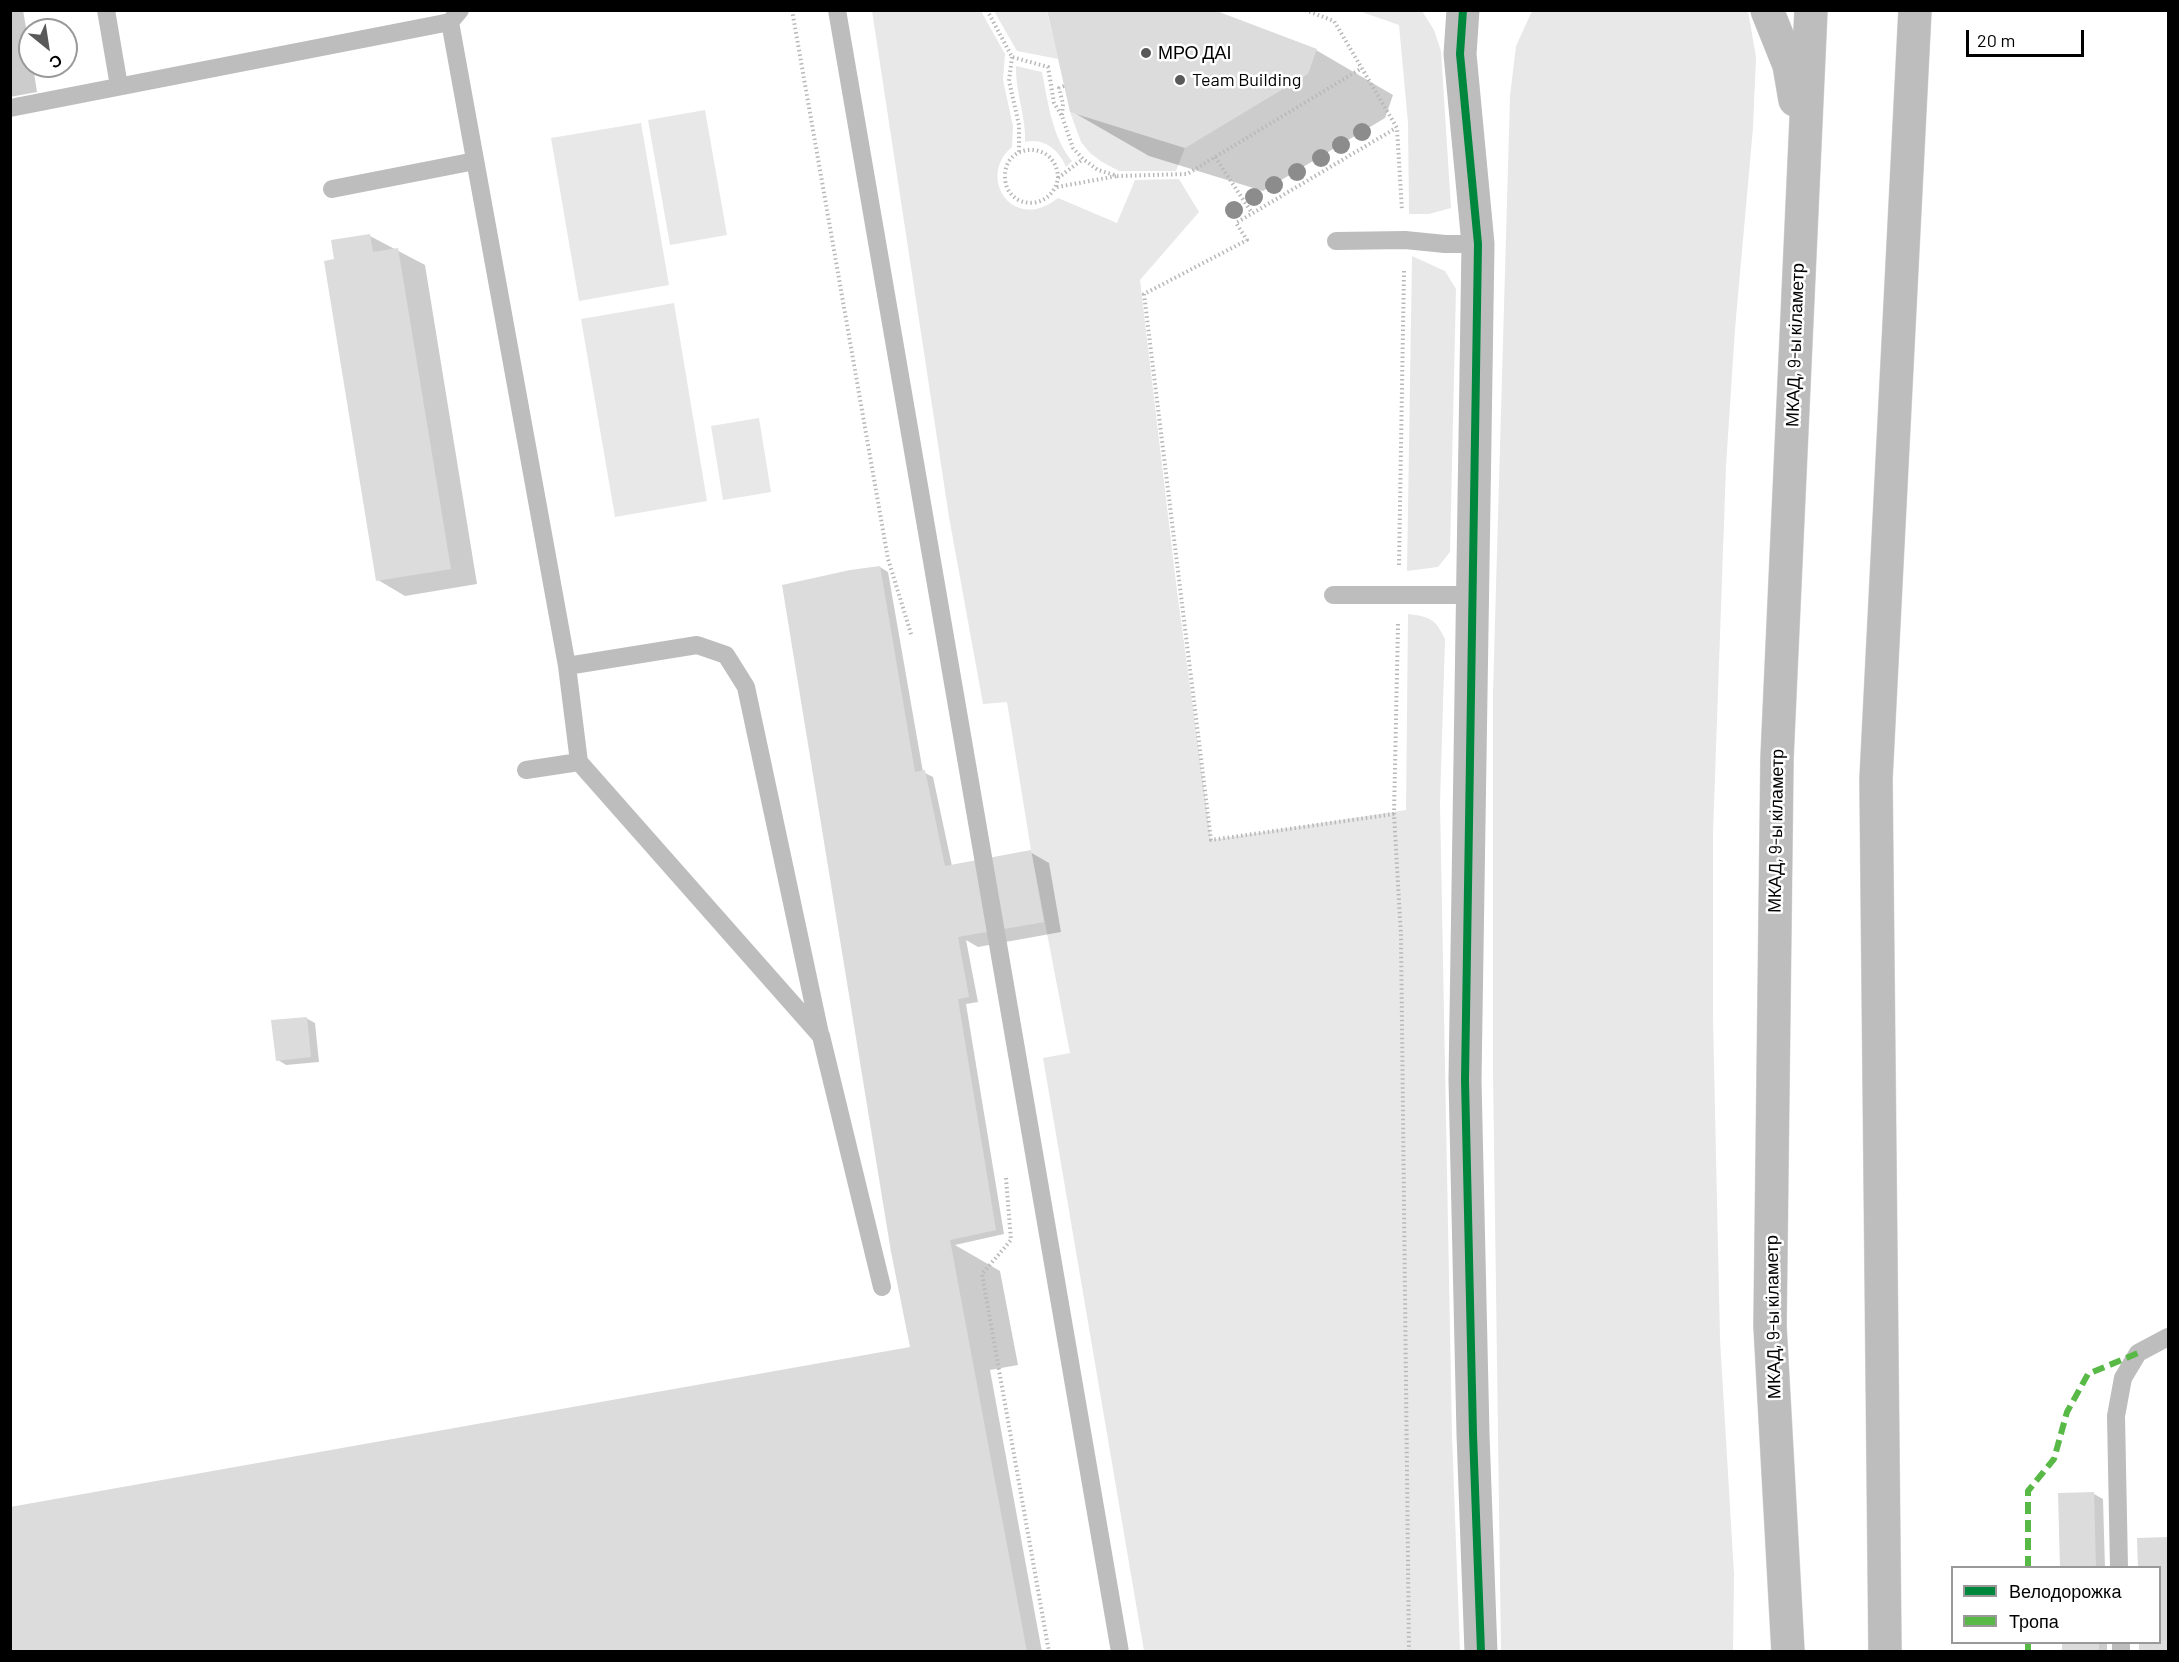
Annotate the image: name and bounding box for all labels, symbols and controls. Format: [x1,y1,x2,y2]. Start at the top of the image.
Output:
north arrow [18,18,78,78]
scale bar [1969,18,2088,56]
text: 20 m [1977,29,2015,51]
place label: МРО ДАІ [1158,42,1231,64]
marker: МРО ДАІ [1139,46,1153,60]
text: С [46,51,66,73]
place label: Team Building [1192,69,1301,91]
marker: Team Building [1173,73,1187,87]
street label: МКАД, 9-ы кіламетр [1781,263,1809,427]
street label: МКАД, 9-ы кіламетр [1764,749,1788,913]
street label: МКАД, 9-ы кіламетр [1761,1235,1785,1399]
legend [1951,1566,2161,1644]
text: Велодорожка [2009,1580,2121,1602]
text: Тропа [2009,1610,2059,1632]

